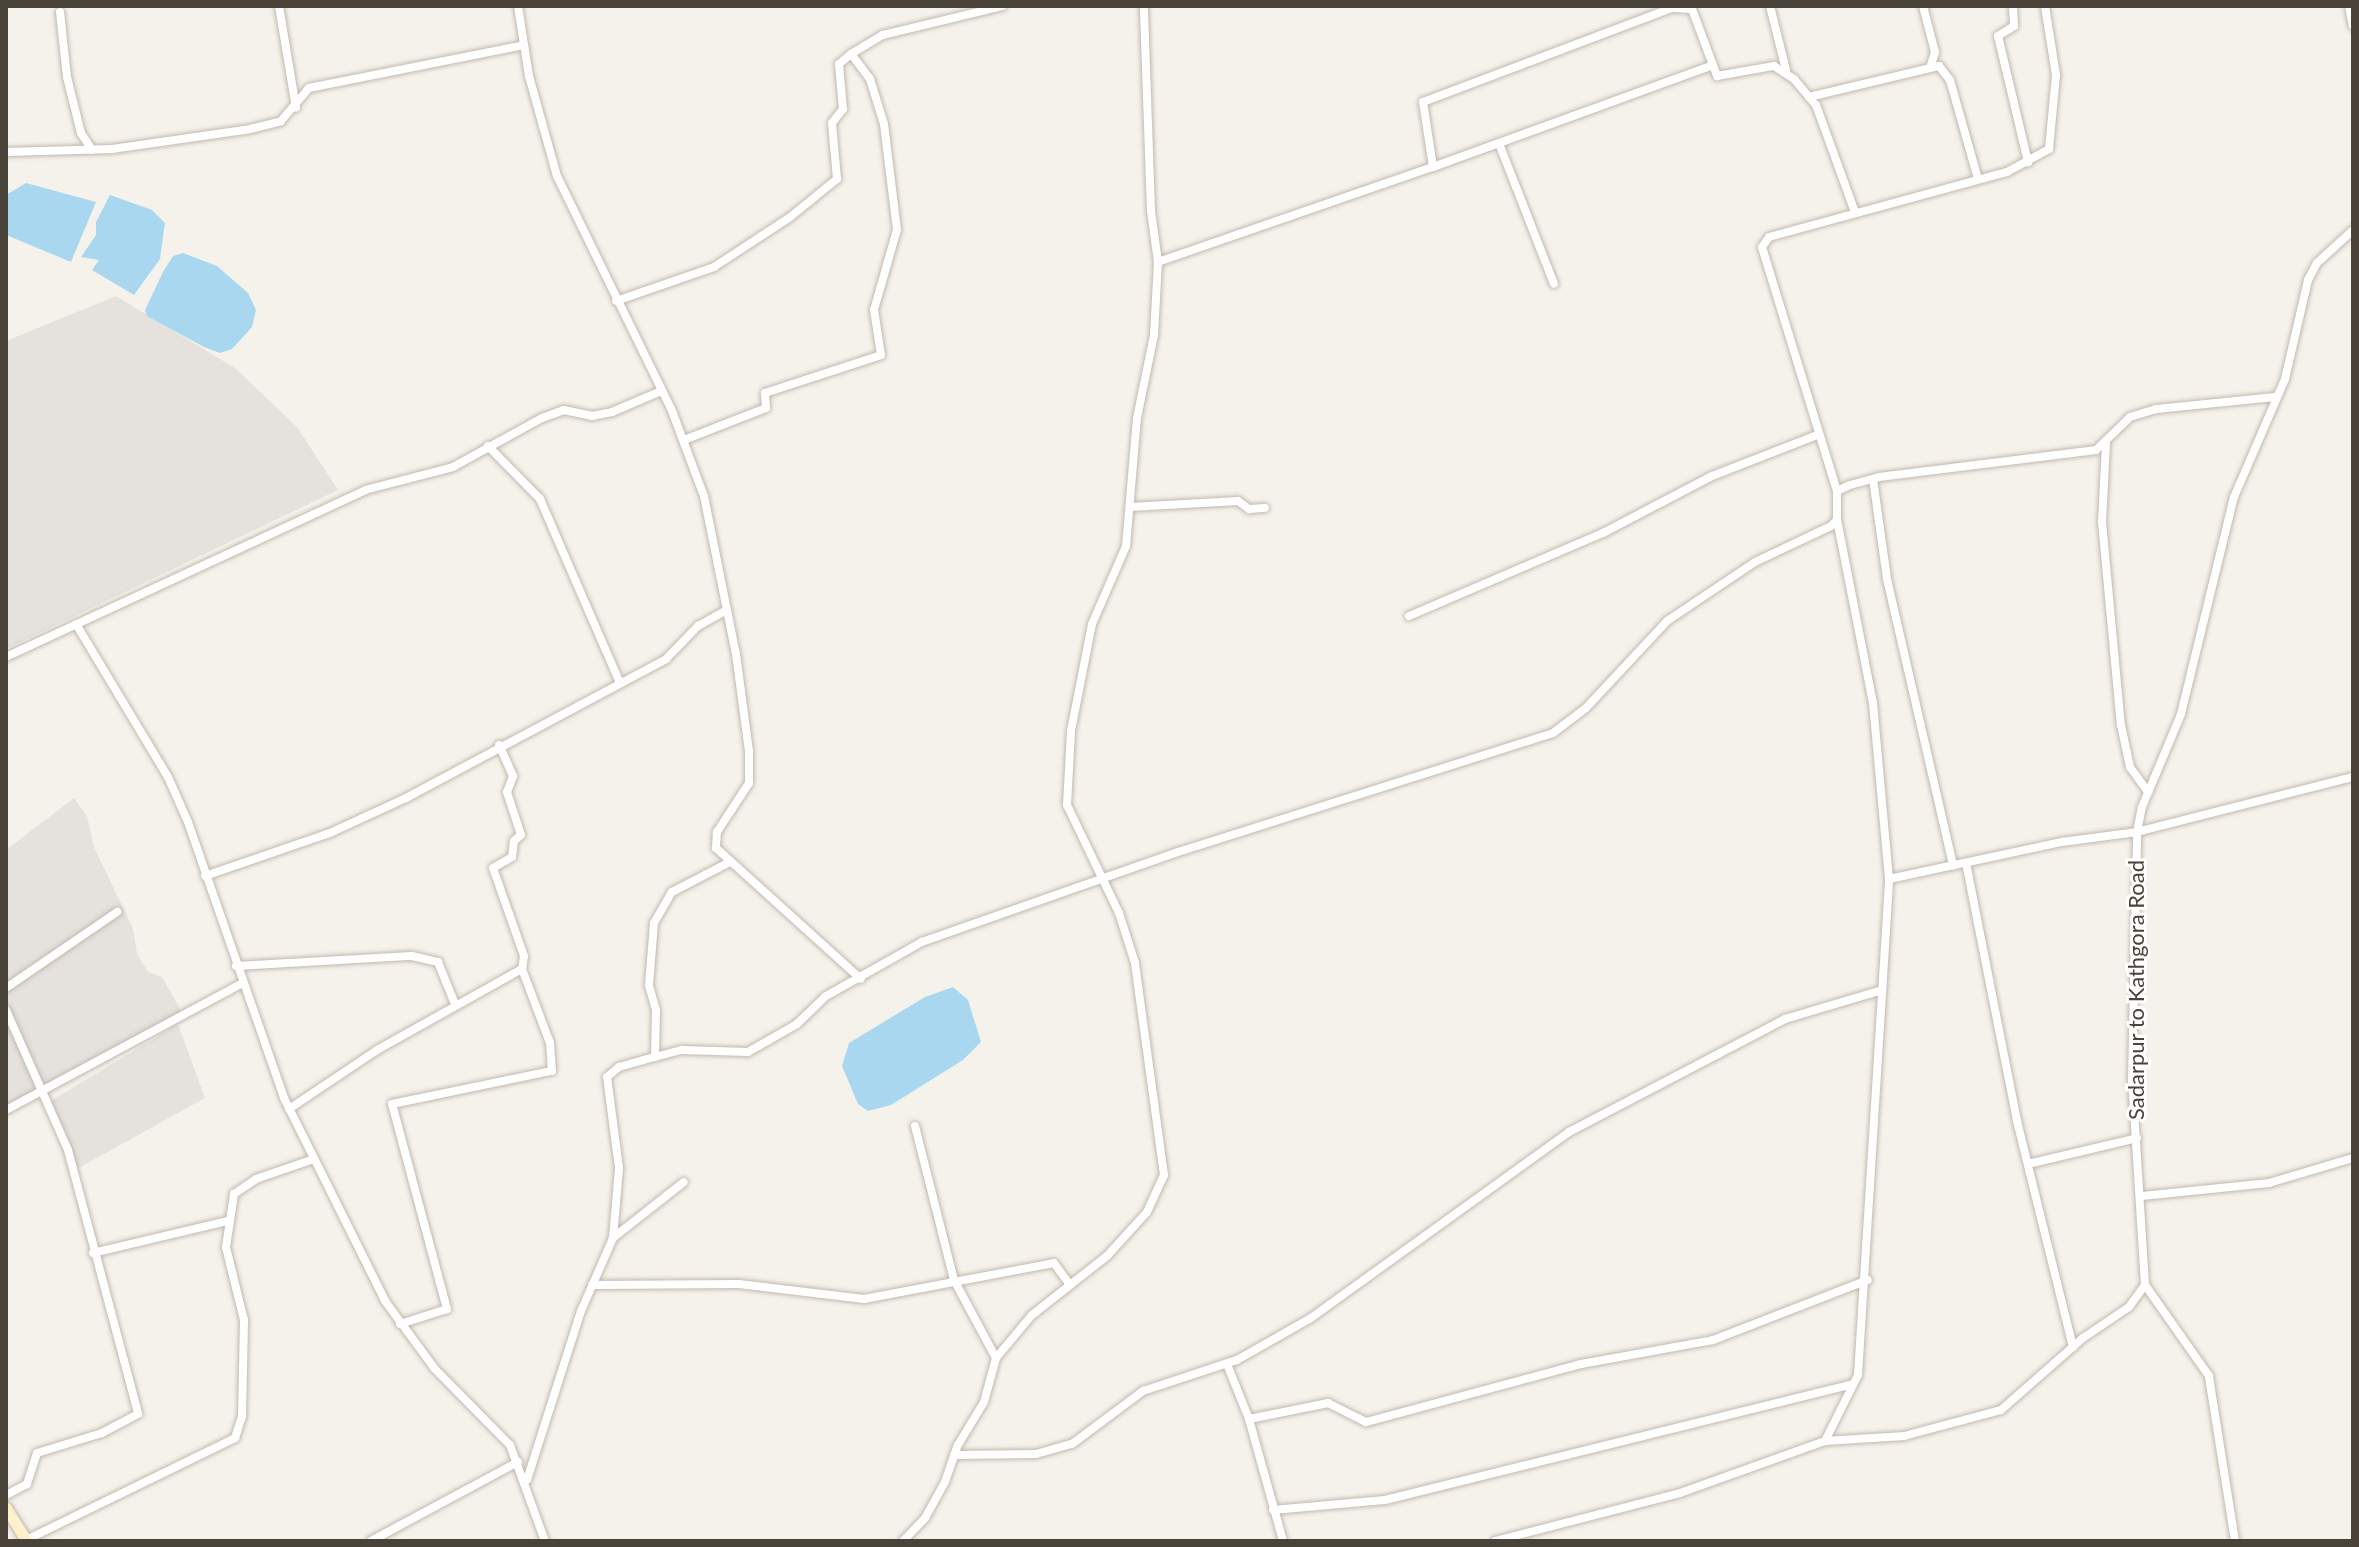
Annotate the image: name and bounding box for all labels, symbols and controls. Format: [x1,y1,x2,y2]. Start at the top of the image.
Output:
street label: Sadarpur to Kathgora Road [2123,860,2149,1120]

